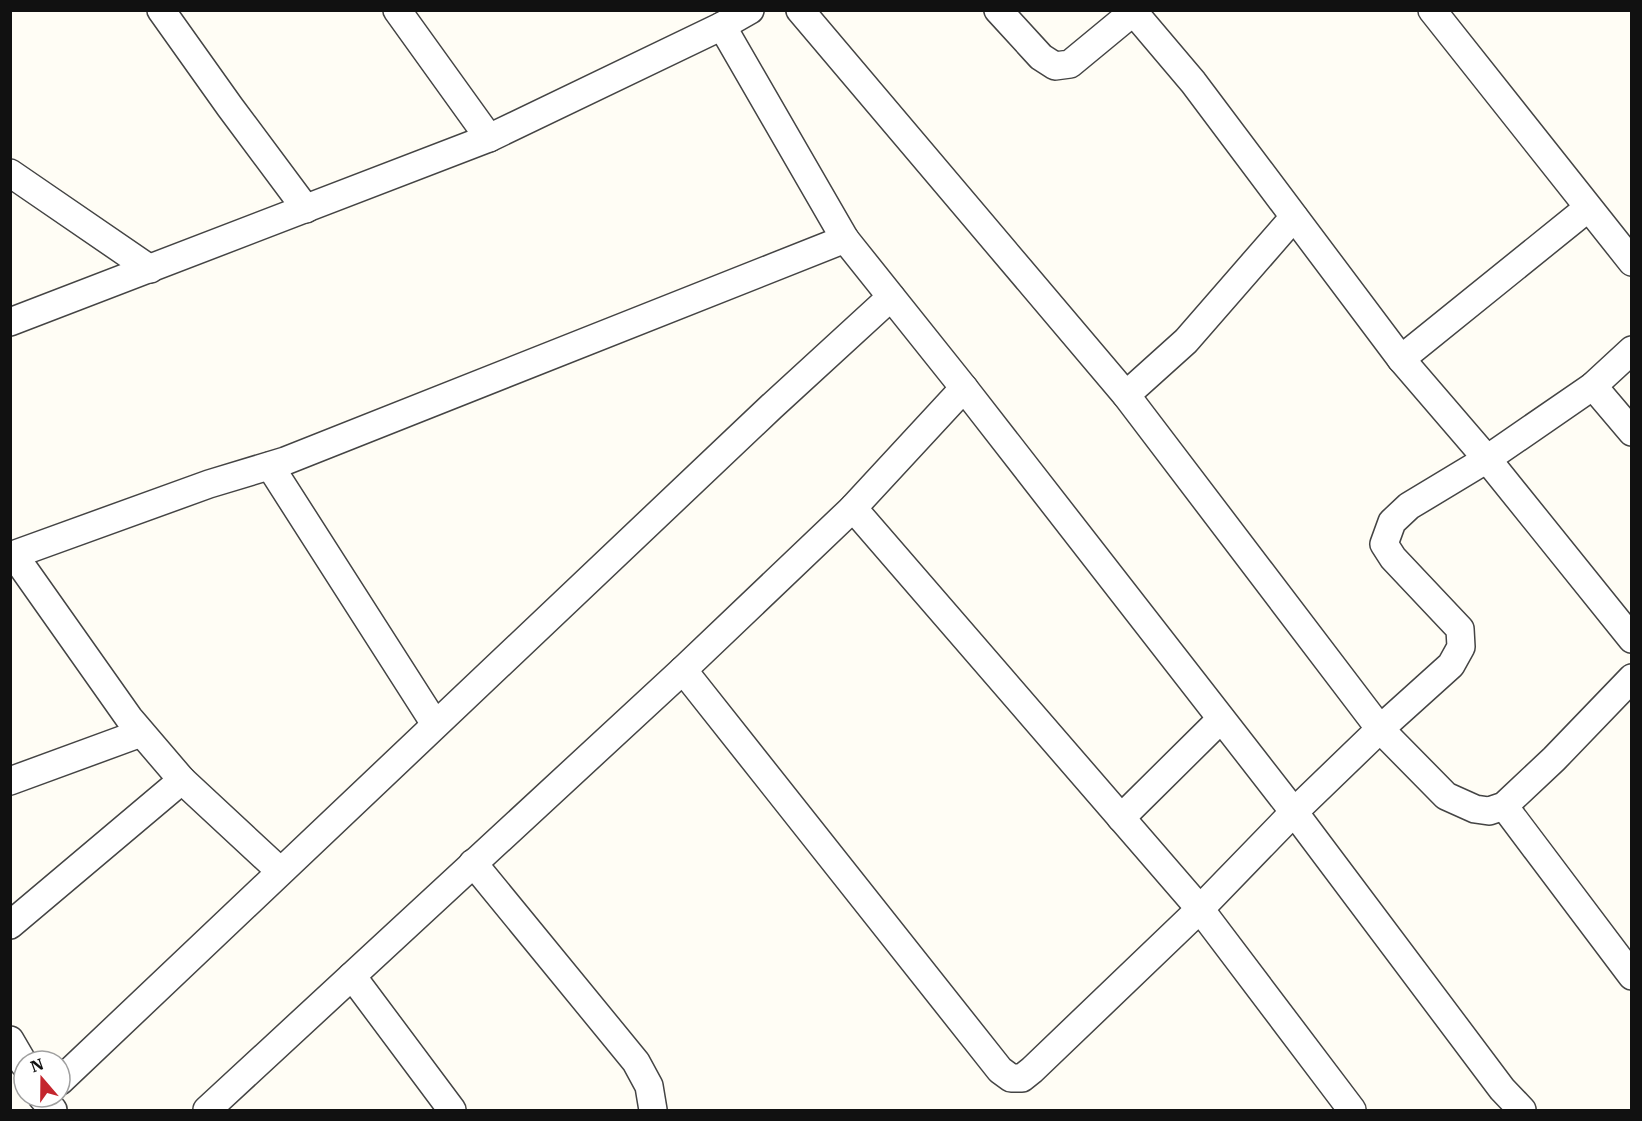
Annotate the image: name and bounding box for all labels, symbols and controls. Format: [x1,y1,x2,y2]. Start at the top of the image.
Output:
north arrow [12,1049,72,1109]
text: N [28,1053,46,1076]

